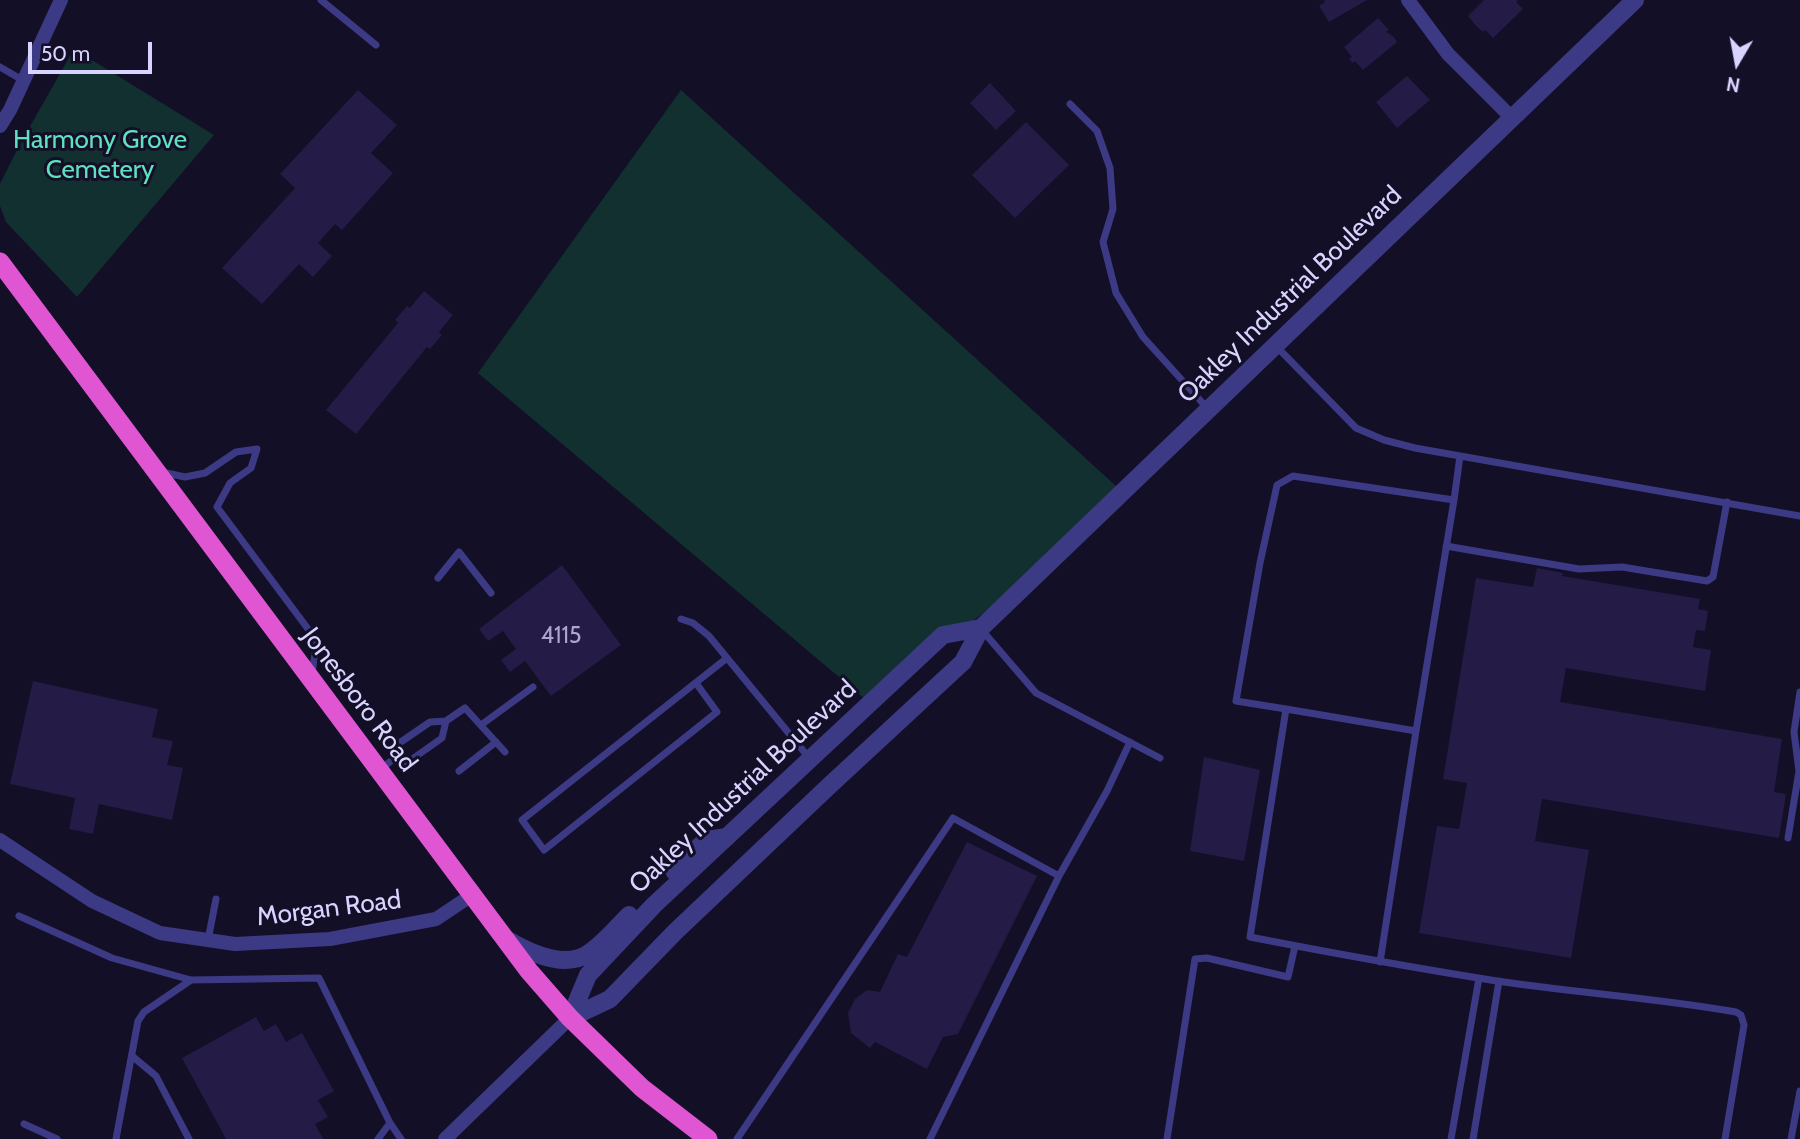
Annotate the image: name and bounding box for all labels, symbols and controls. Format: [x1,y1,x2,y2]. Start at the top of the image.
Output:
scale bar [32,28,156,72]
north arrow [1702,28,1772,98]
text: 50 m [41,41,90,66]
text: N [1725,72,1742,97]
park label: Harmony Grove Cemetery [13,124,187,186]
street label: Oakley Industrial Boulevard [1172,180,1408,410]
street label: Jonesboro Road [295,622,423,778]
house number: 4115 [541,622,581,650]
street label: Oakley Industrial Boulevard [623,674,863,900]
street label: Morgan Road [255,885,403,933]

